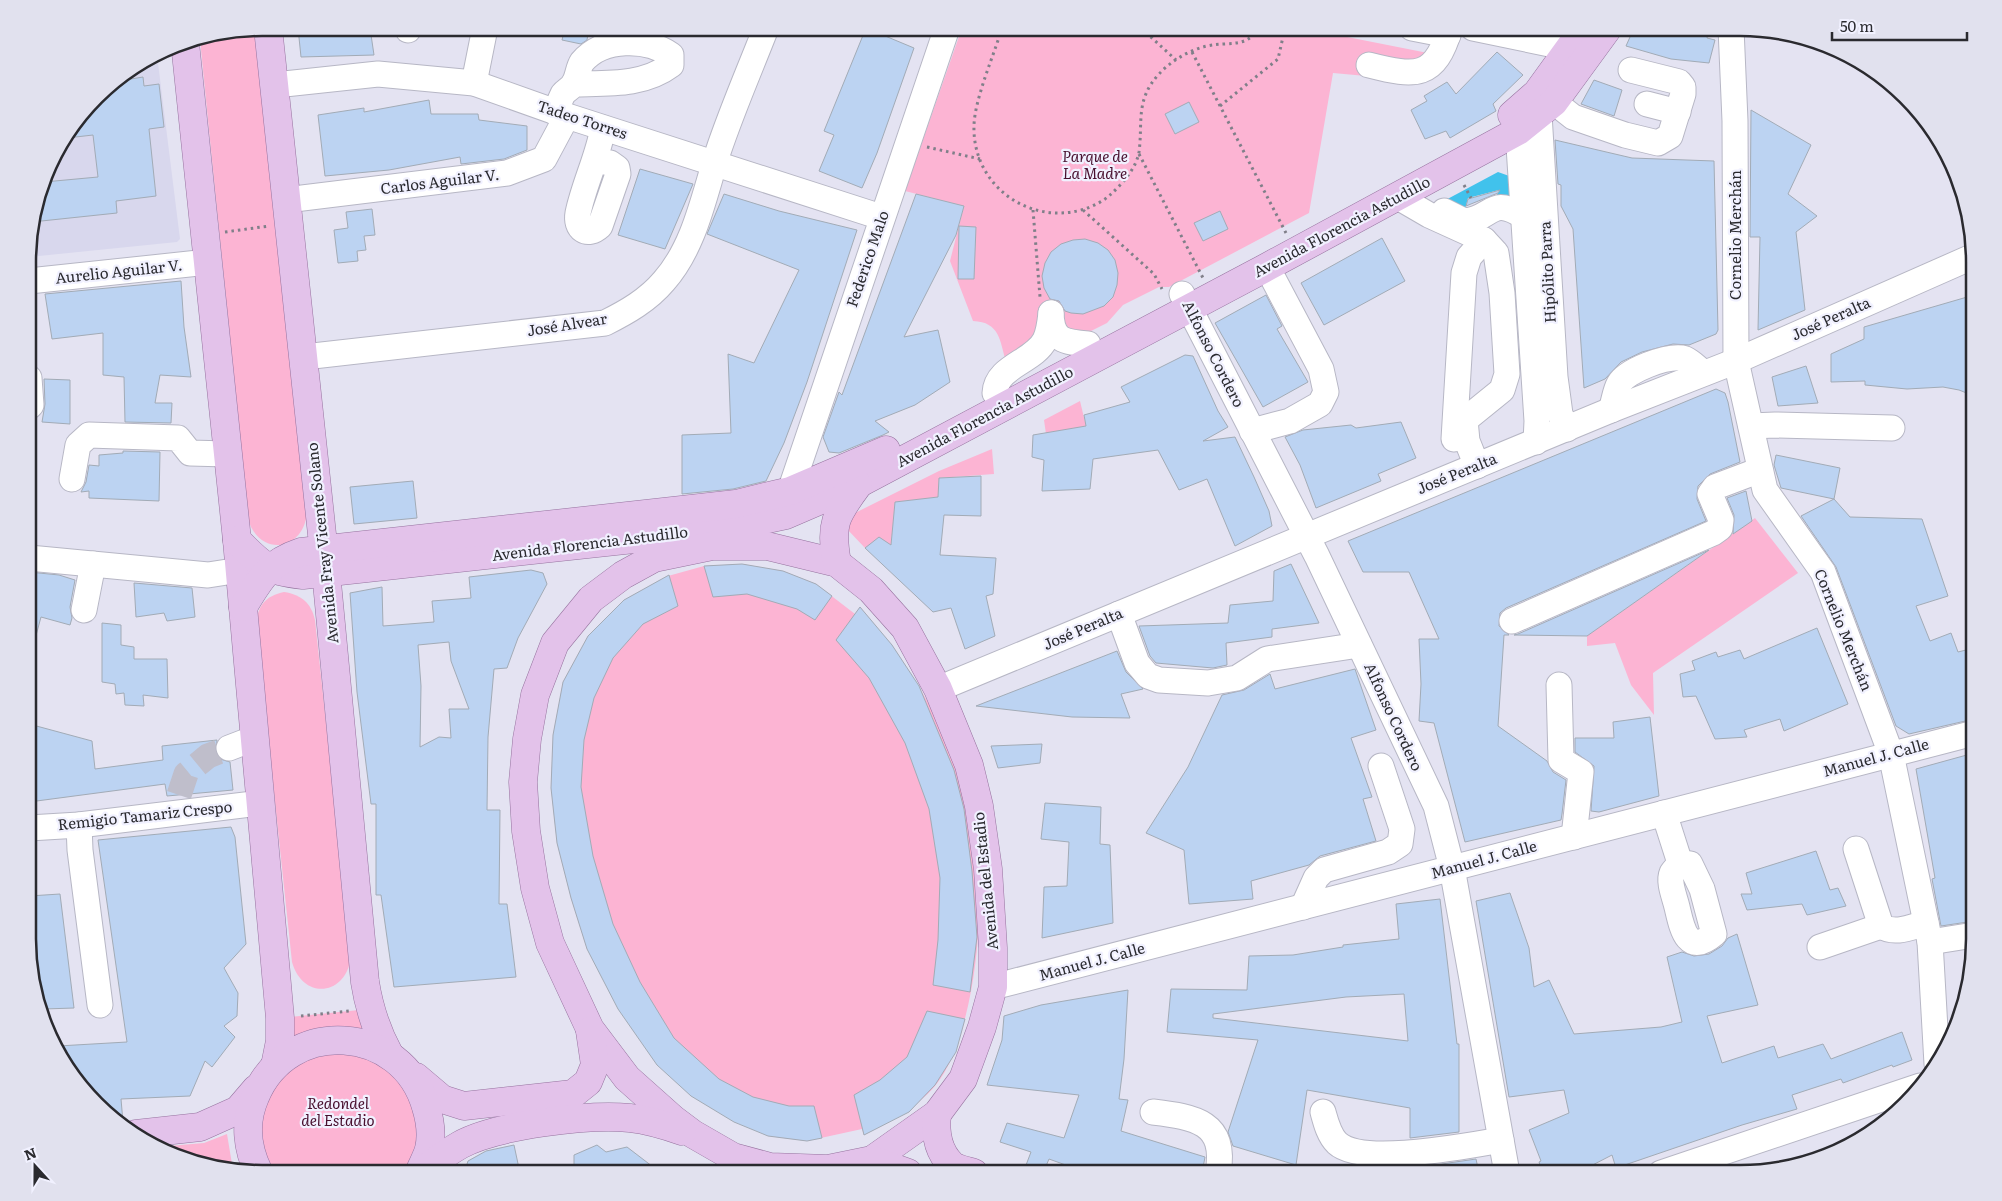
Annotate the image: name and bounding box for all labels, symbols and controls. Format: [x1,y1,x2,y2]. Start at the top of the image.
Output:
scale bar [1832,10,1967,42]
text: 50 m [1840,14,1874,37]
street label: Tadeo Torres [534,93,631,144]
park label: Parque de La Madre [1062,144,1128,184]
street label: Carlos Aguilar V. [379,162,501,199]
street label: Avenida Florencia Astudillo [1249,169,1434,282]
street label: Cornelio Merchán [1723,170,1746,300]
street label: Federico Malo [839,207,894,310]
street label: Hipólito Parra [1532,220,1561,324]
street label: Aurelio Aguilar V. [54,252,184,289]
street label: José Peralta [1787,290,1875,345]
street label: Alfonso Cordero [1177,296,1251,411]
street label: José Alvear [525,306,608,341]
street label: Avenida Florencia Astudillo [892,359,1077,472]
street label: Avenida Fray Vicente Solano [299,441,344,645]
street label: José Peralta [1413,446,1501,499]
street label: Avenida Florencia Astudillo [490,519,689,566]
street label: Cornelio Merchán [1809,565,1879,694]
street label: José Peralta [1039,600,1127,655]
street label: Alfonso Cordero [1359,658,1430,775]
street label: Manuel J. Calle [1820,731,1931,782]
street label: Remigio Tamariz Crespo [56,794,233,835]
street label: Avenida del Estadio [966,811,1003,951]
street label: Manuel J. Calle [1428,833,1539,884]
street label: Manuel J. Calle [1036,935,1147,986]
park label: Redondel del Estadio [301,1091,375,1131]
north arrow [10,1141,60,1191]
text: N [21,1141,39,1164]

